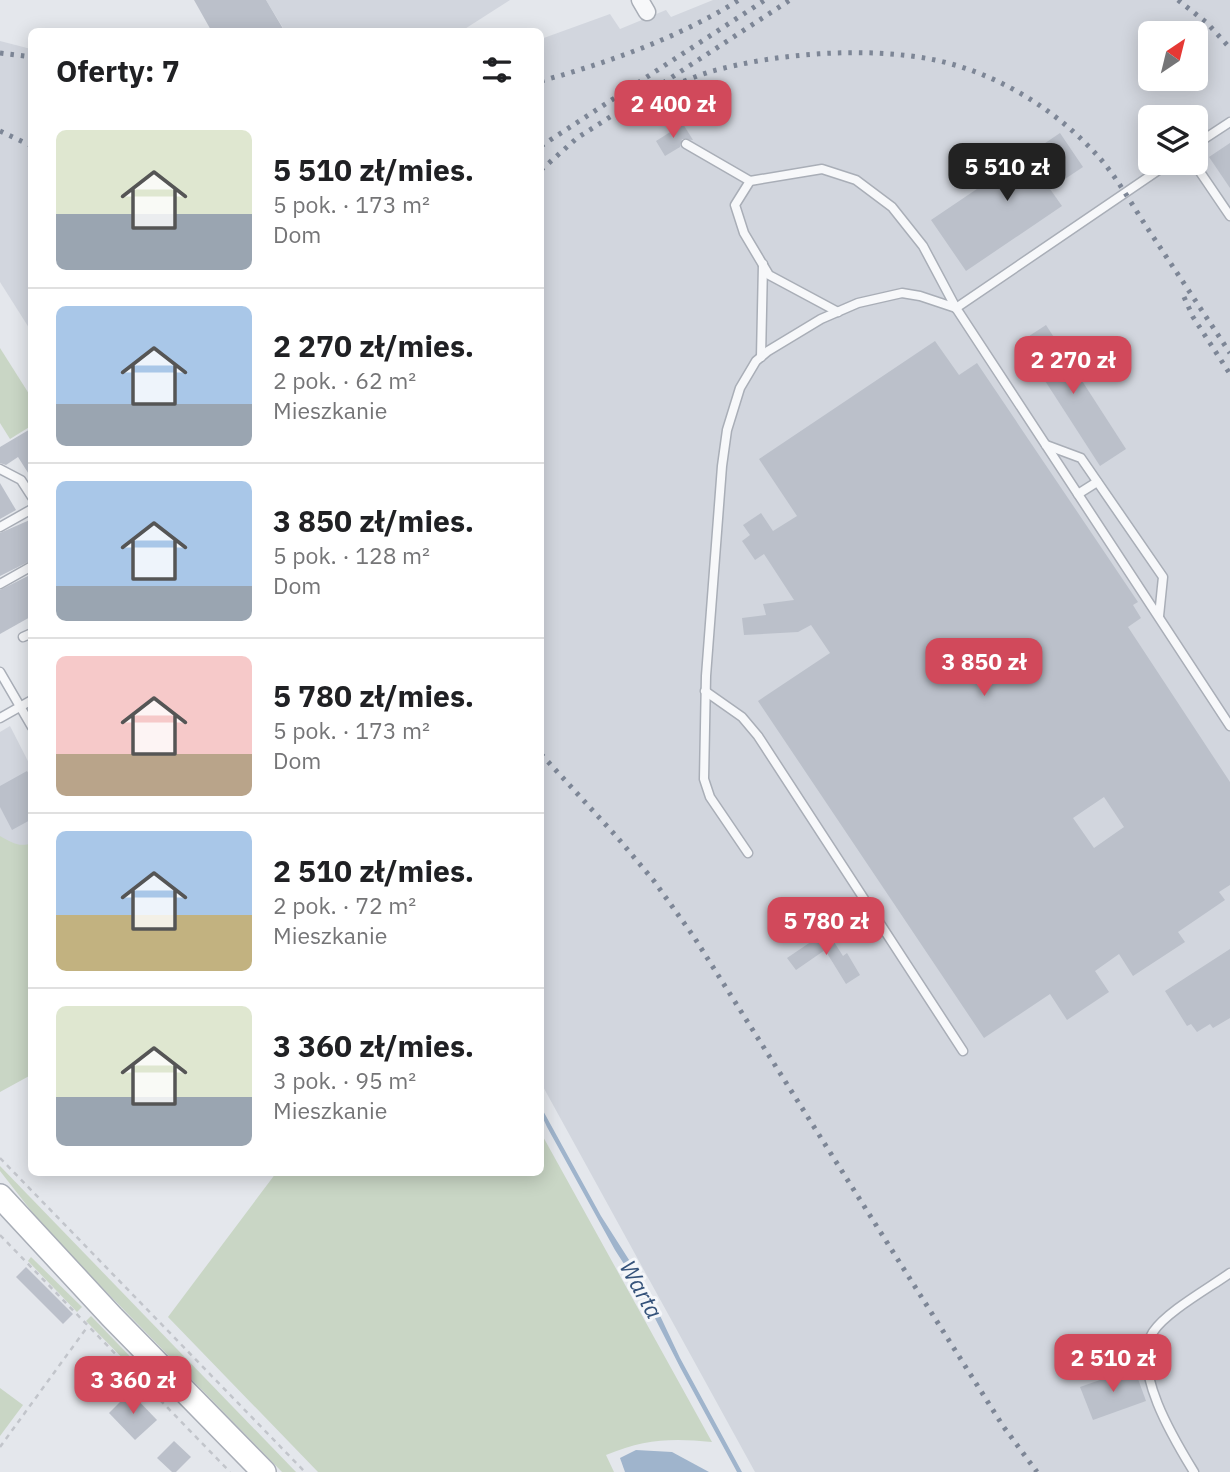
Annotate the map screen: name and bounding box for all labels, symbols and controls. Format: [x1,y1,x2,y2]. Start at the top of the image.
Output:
north arrow [1138,21,1208,91]
map controls [1138,21,1208,175]
text: Oferty: 7 [56,51,180,90]
icon: filters [478,51,516,89]
pin: 2 400 zł [601,80,745,140]
text: 2 400 zł [630,88,716,118]
button: layers [1138,105,1208,175]
pin: 5 510 zł [935,144,1079,203]
text: 5 510 zł/mies. [273,150,474,189]
text: 5 510 zł [964,151,1050,181]
icon: home [112,158,196,242]
text: 5 pok. · 173 m² [273,189,430,219]
text: Dom [273,219,321,249]
text: 2 270 zł/mies. [273,326,474,365]
icon: home [112,334,196,418]
pin: 2 270 zł [1001,336,1145,396]
text: 2 270 zł [1030,344,1116,374]
text: 2 pok. · 62 m² [273,365,416,395]
text: Mieszkanie [273,395,387,425]
text: 3 850 zł/mies. [273,501,474,540]
icon: home [112,509,196,593]
text: 5 pok. · 128 m² [273,540,430,570]
text: Dom [273,570,321,600]
pin: 3 850 zł [912,638,1056,698]
text: 3 850 zł [941,646,1027,676]
text: 5 780 zł/mies. [273,676,474,715]
icon: home [112,684,196,768]
text: 5 pok. · 173 m² [273,715,430,745]
text: Dom [273,745,321,775]
text: 2 510 zł/mies. [273,851,474,890]
icon: home [112,859,196,943]
text: 2 pok. · 72 m² [273,890,416,920]
pin: 5 780 zł [754,898,898,957]
text: 5 780 zł [783,905,869,935]
text: Mieszkanie [273,920,387,950]
text: 3 360 zł/mies. [273,1026,474,1065]
icon: home [112,1034,196,1118]
text: 3 pok. · 95 m² [273,1065,416,1095]
text: Mieszkanie [273,1095,387,1125]
water label: Warta [614,1255,670,1323]
pin: 2 510 zł [1041,1334,1185,1394]
text: 2 510 zł [1070,1342,1156,1372]
pin: 3 360 zł [61,1356,205,1416]
text: 3 360 zł [90,1364,176,1394]

